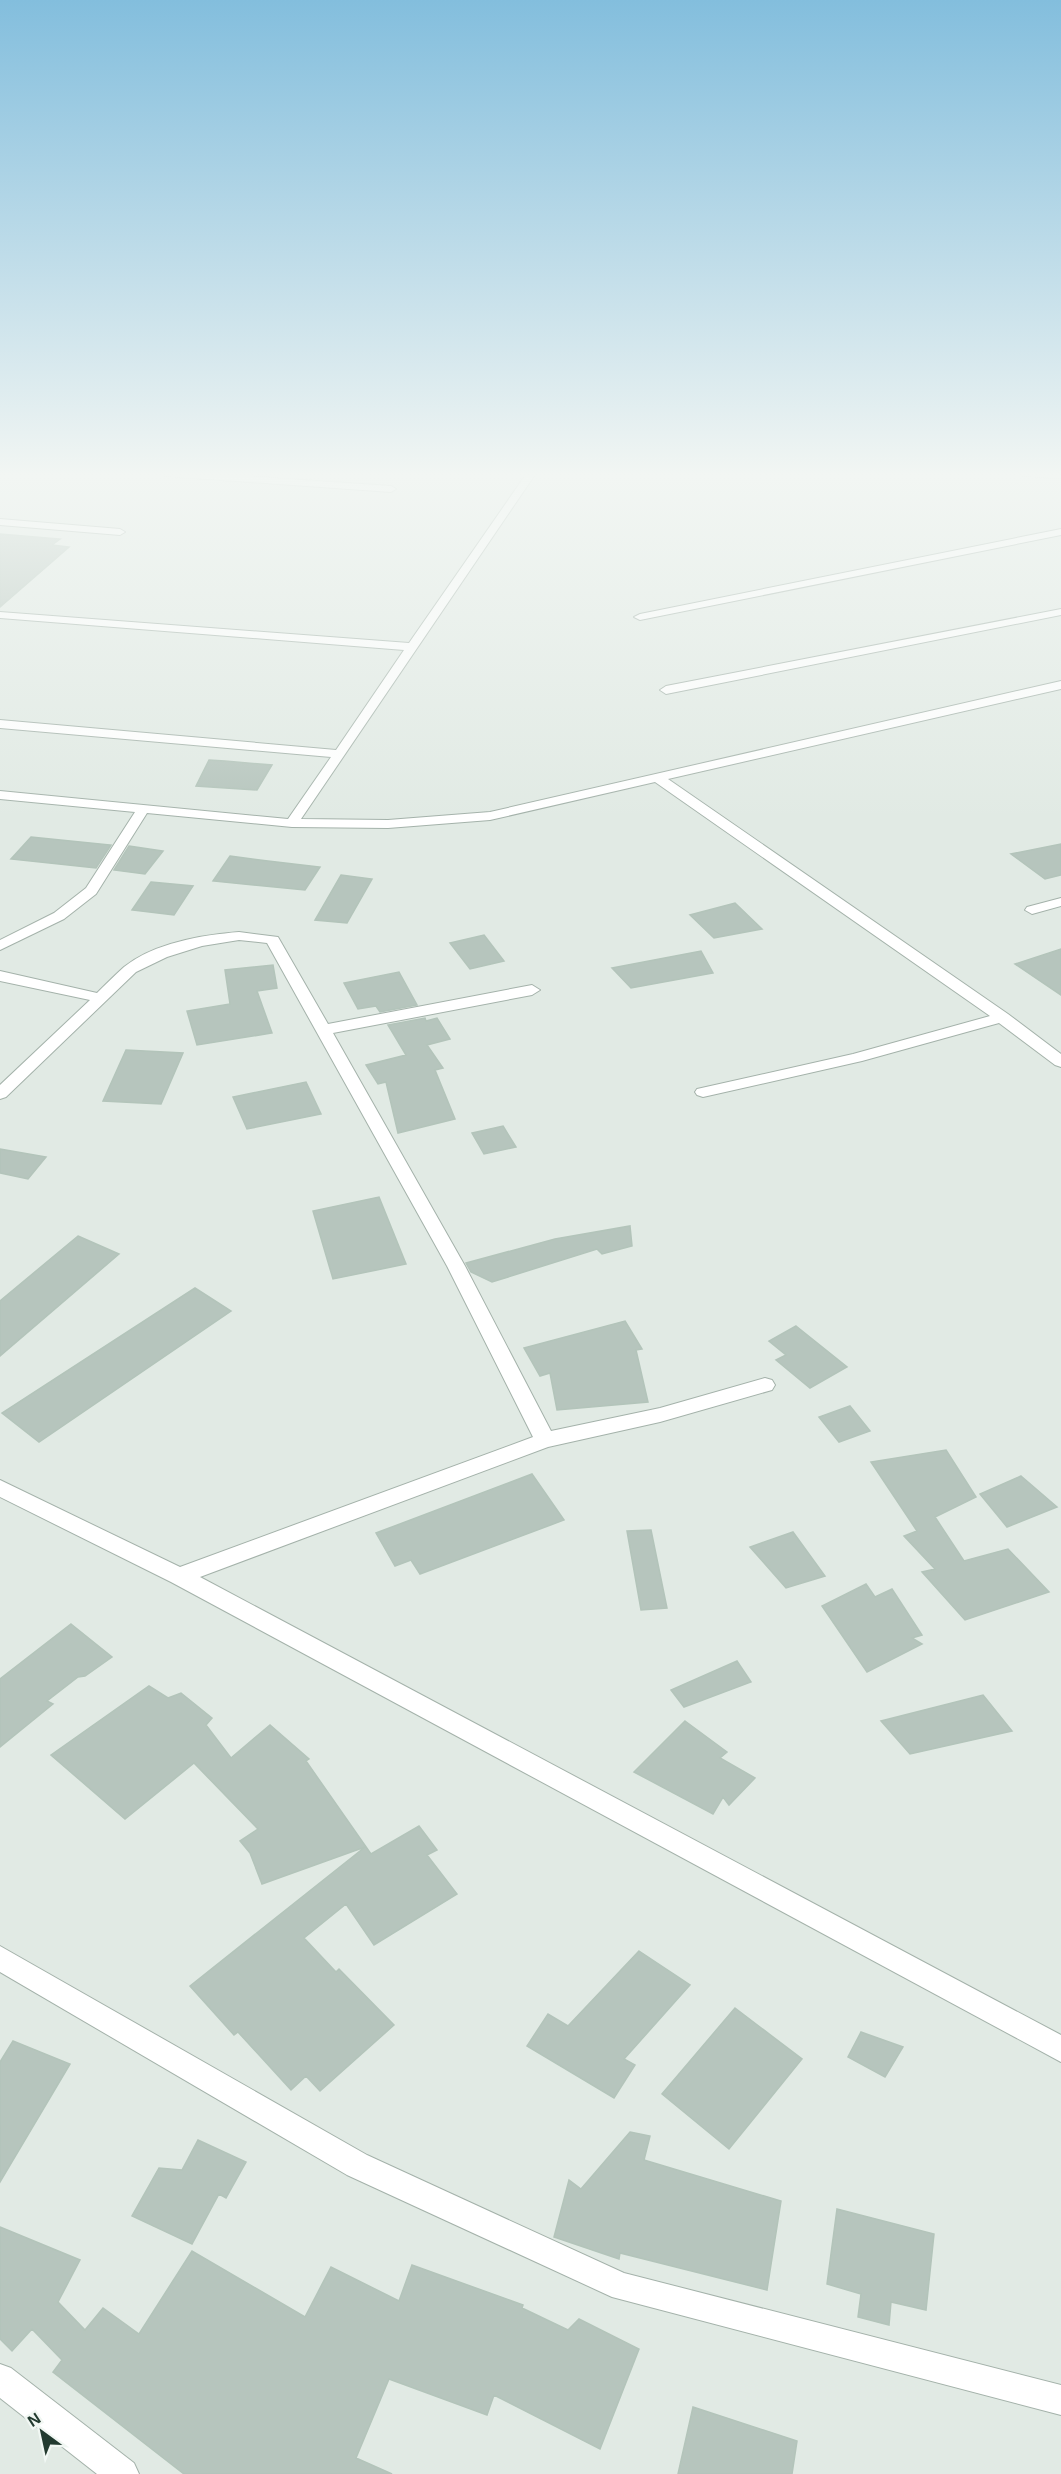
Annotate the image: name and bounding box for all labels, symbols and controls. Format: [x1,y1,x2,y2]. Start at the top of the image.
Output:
north arrow [12,2402,72,2462]
text: N [25,2410,44,2430]

